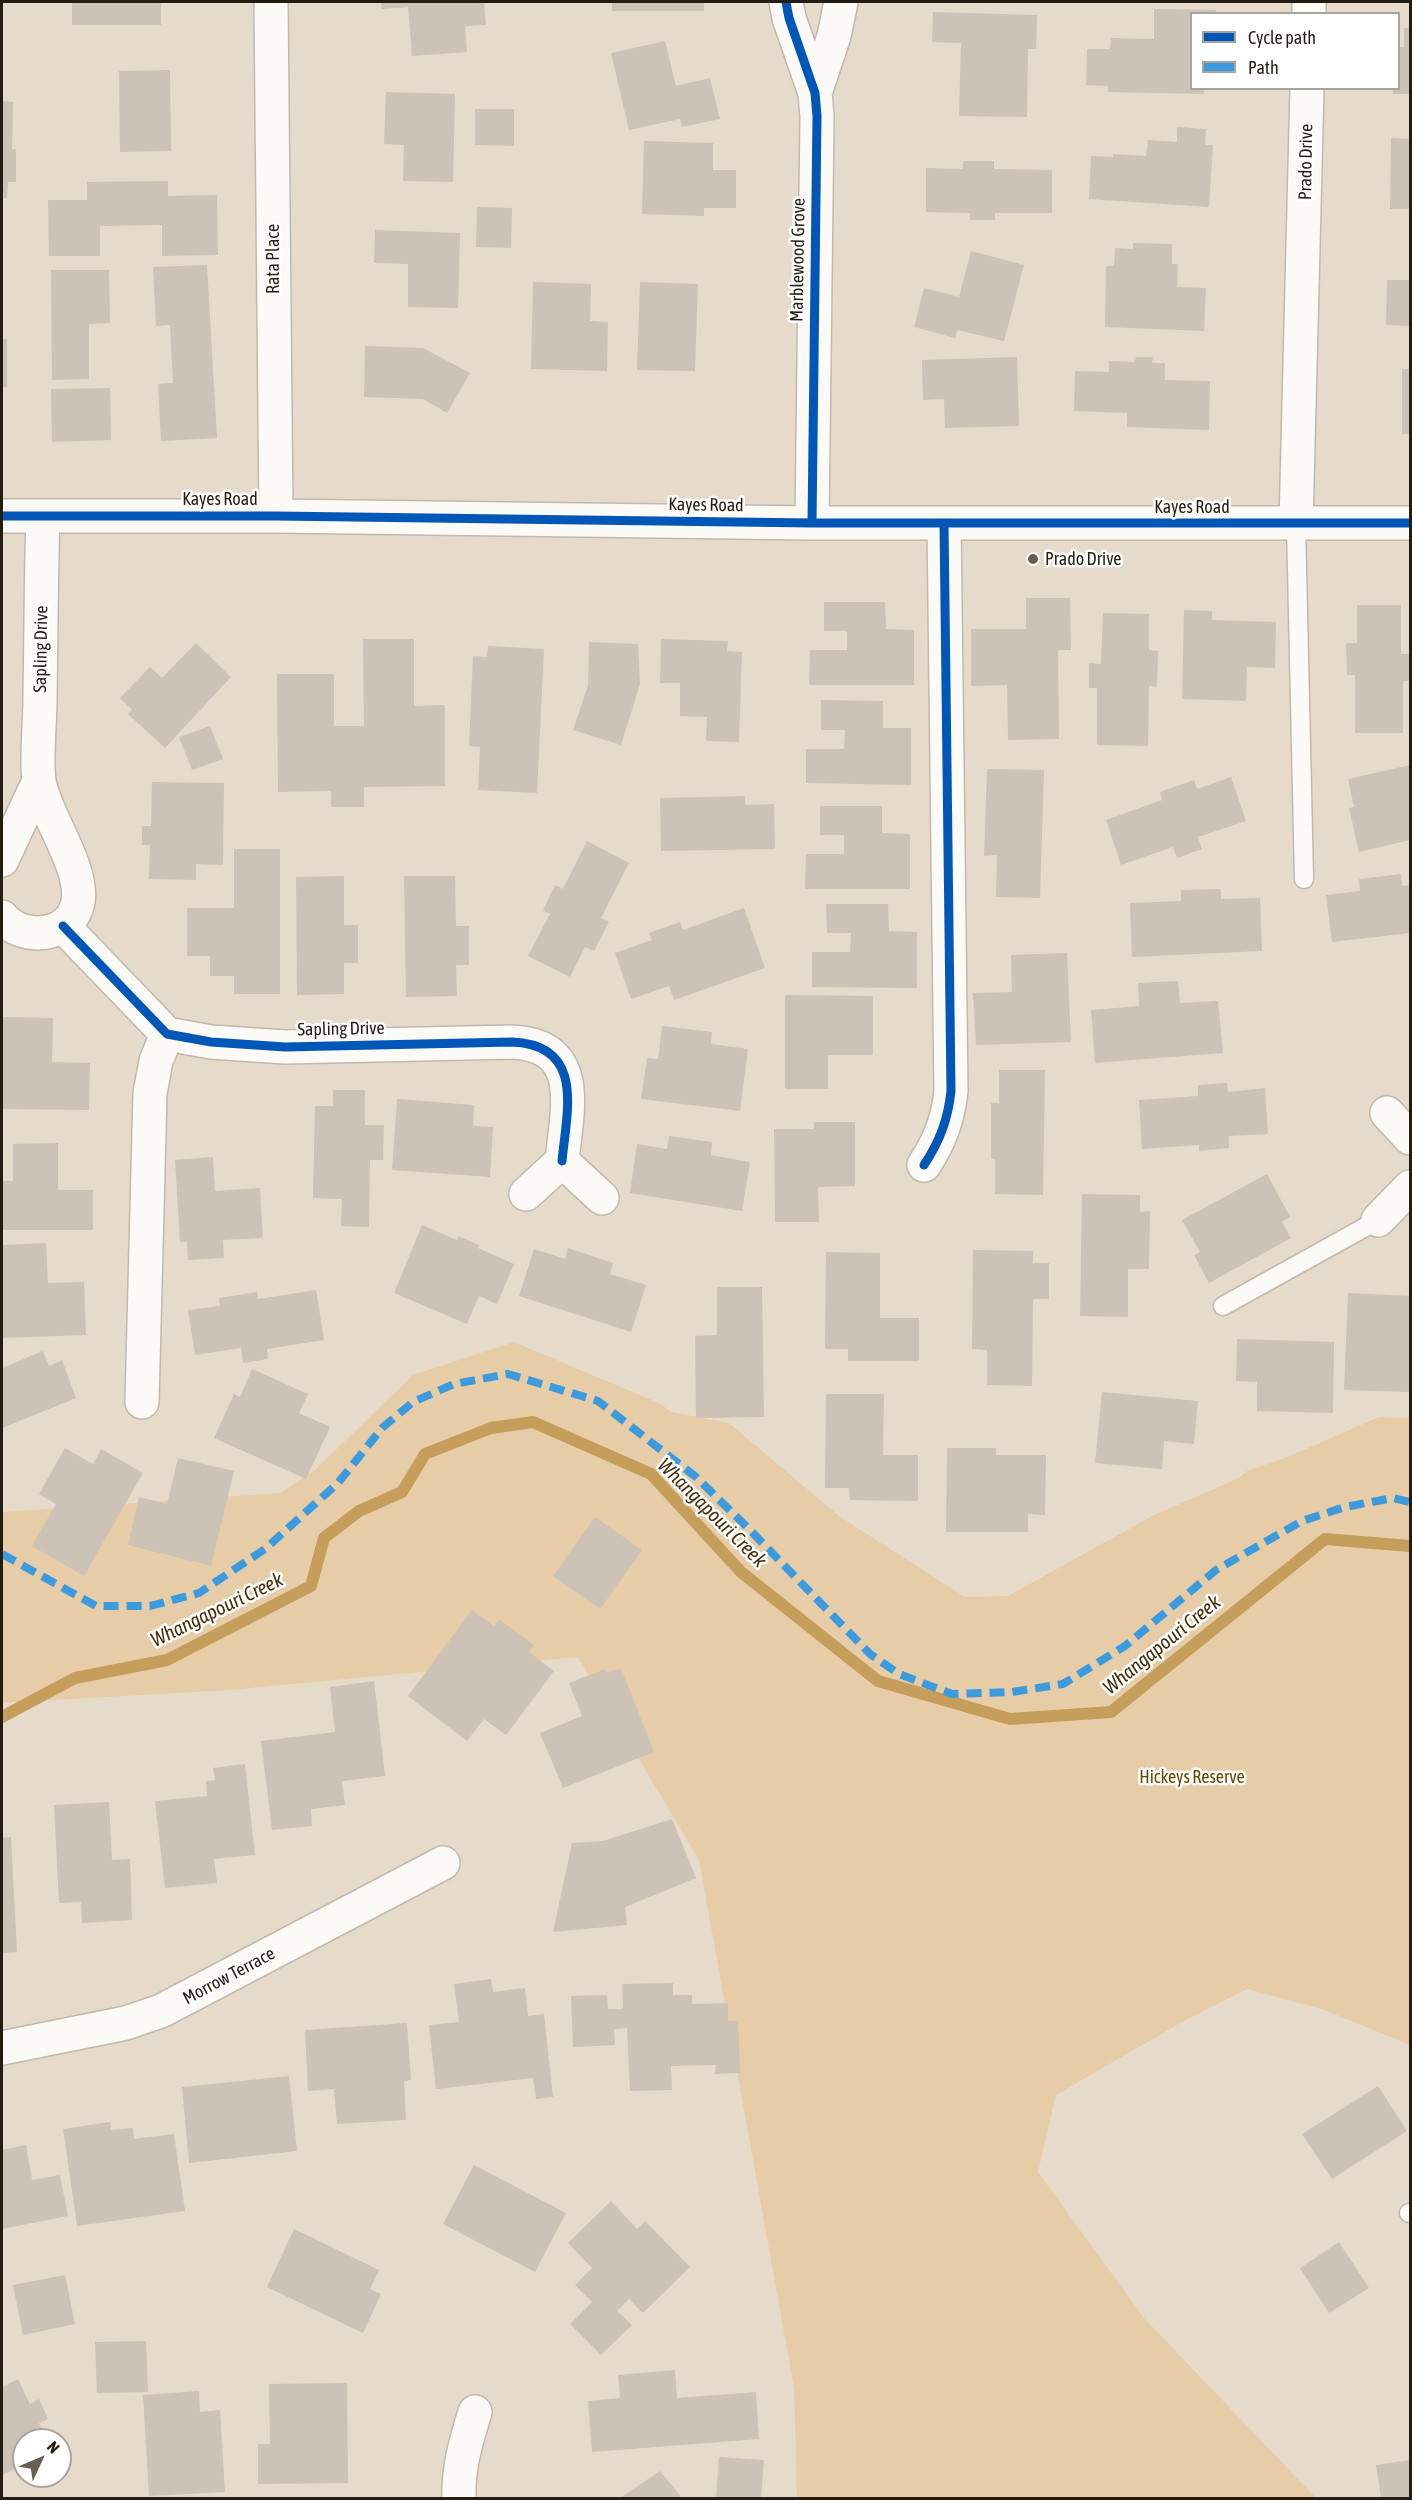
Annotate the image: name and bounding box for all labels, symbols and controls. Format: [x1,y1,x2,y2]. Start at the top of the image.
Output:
legend [1190,12,1400,90]
text: Cycle path [1248,27,1316,48]
text: Path [1248,57,1279,78]
street label: Prado Drive [1295,124,1317,200]
street label: Marblewood Grove [786,198,810,322]
street label: Rata Place [262,224,284,294]
street label: Kayes Road [182,488,258,510]
street label: Kayes Road [668,494,744,516]
street label: Kayes Road [1154,496,1230,518]
place label: Prado Drive [1045,548,1122,570]
marker: Prado Drive [1026,552,1040,566]
street label: Sapling Drive [29,605,53,693]
street label: Sapling Drive [297,1017,385,1041]
water label: Whangapouri Creek [653,1454,771,1572]
water label: Whangapouri Creek [147,1568,287,1652]
water label: Whangapouri Creek [1098,1590,1226,1700]
park label: Hickeys Reserve [1139,1766,1245,1788]
street label: Morrow Terrace [179,1943,279,2009]
north arrow [12,2428,72,2488]
text: N [44,2437,63,2457]

